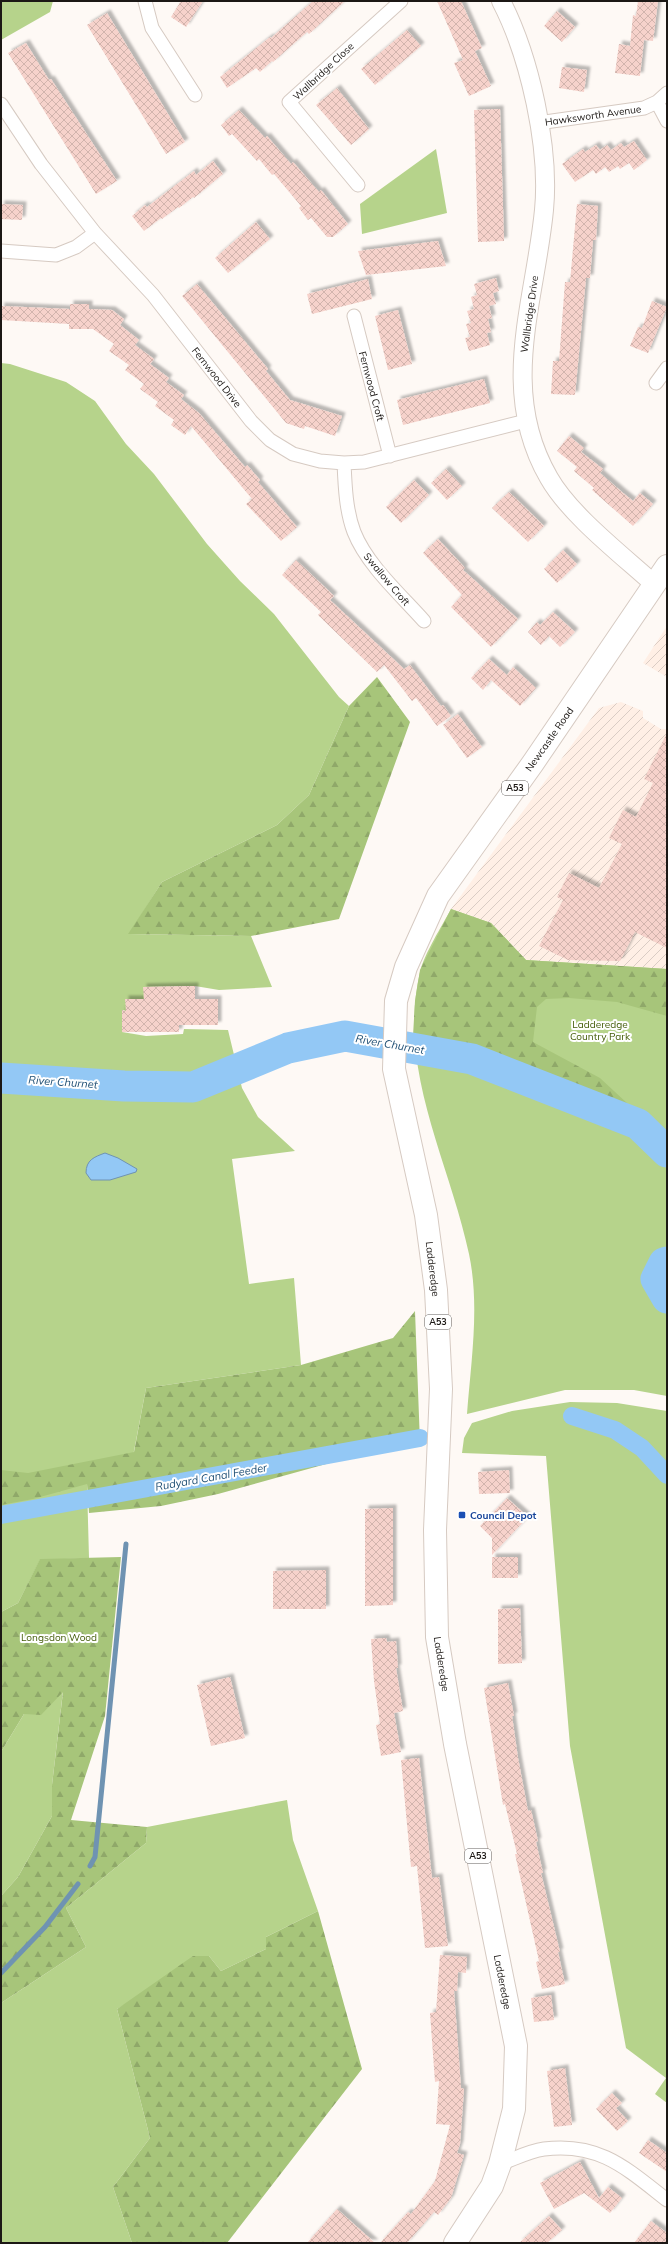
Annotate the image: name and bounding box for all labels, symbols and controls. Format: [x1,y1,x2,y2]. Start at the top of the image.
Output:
street label: Wallbridge Close [290,40,357,103]
street label: Hawksworth Avenue [544,102,642,129]
street label: Wallbridge Drive [518,275,541,353]
street label: Fernwood Drive [189,344,244,410]
street label: Fernwood Croft [356,350,387,423]
street label: Swallow Croft [361,550,413,609]
street label: Newcastle Road [522,705,576,774]
road number: A53 [502,781,528,795]
park label: Ladderedge Country Park [570,1018,631,1043]
water label: River Churnet [355,1031,427,1057]
water label: River Churnet [28,1073,99,1091]
street label: Ladderedge [423,1241,442,1297]
road number: A53 [425,1315,451,1329]
water label: Rudyard Canal Feeder [154,1460,269,1494]
place label: Council Depot [470,1509,537,1522]
marker: Council Depot [457,1510,467,1520]
park label: Longsdon Wood [21,1631,97,1644]
street label: Ladderedge [431,1636,452,1692]
road number: A53 [465,1849,491,1863]
street label: Ladderedge [491,1954,514,2011]

